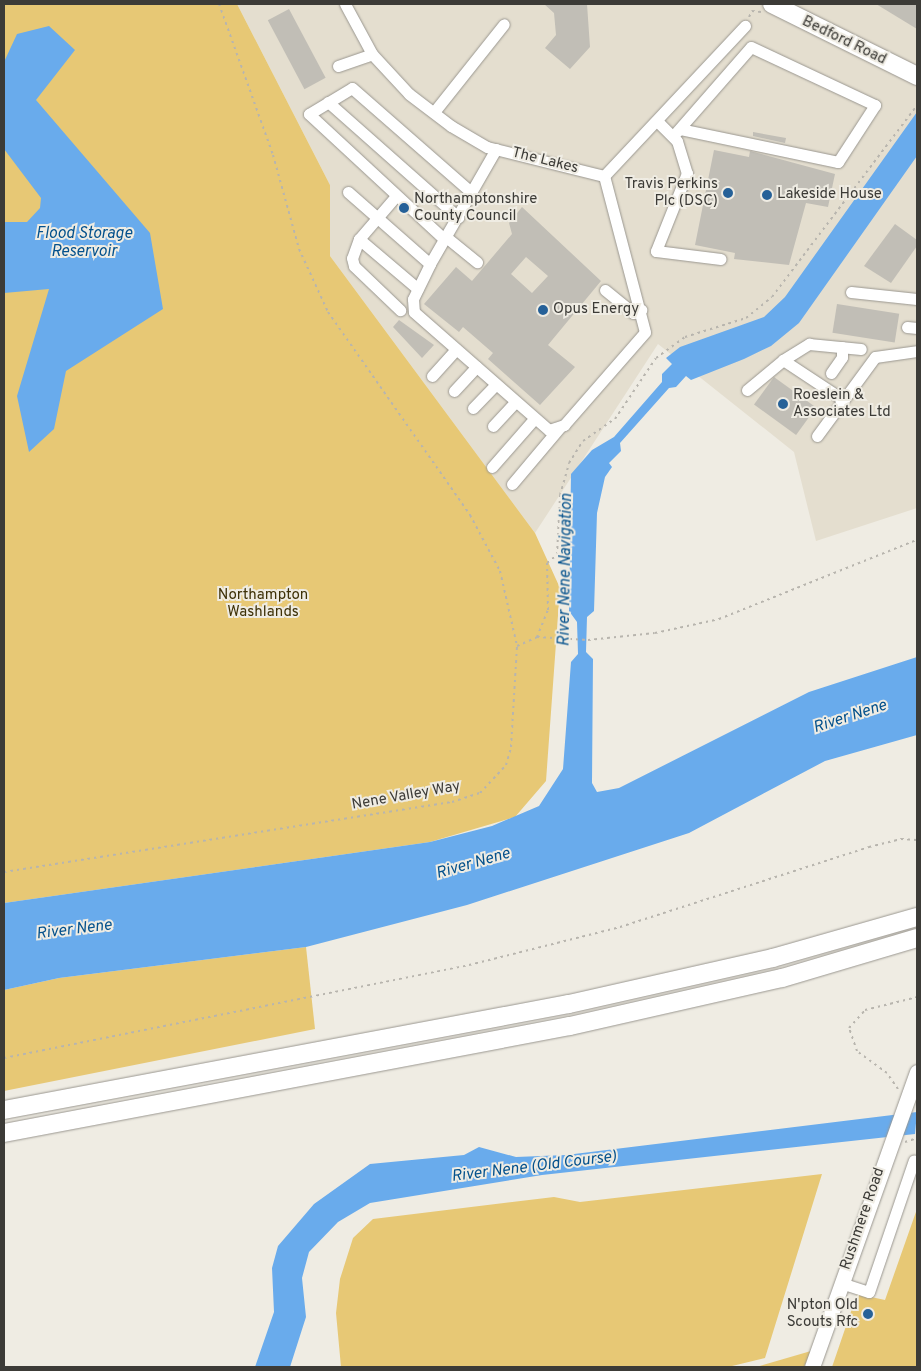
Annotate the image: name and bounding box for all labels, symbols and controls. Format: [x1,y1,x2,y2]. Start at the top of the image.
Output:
street label: Bedford Road [799,13,889,69]
street label: The Lakes [510,144,580,178]
place label: Travis Perkins Plc (DSC) [624,175,718,210]
place label: Lakeside House [777,186,882,204]
marker: Travis Perkins Plc (DSC) [722,187,734,199]
marker: Lakeside House [761,189,773,201]
place label: Northamptonshire County Council [414,190,537,225]
marker: Northamptonshire County Council [398,202,410,214]
water label: Flood Storage Reservoir [36,224,132,262]
place label: Opus Energy [553,301,639,319]
marker: Opus Energy [537,304,549,316]
place label: Roeslein & Associates Ltd [793,386,891,421]
marker: Roeslein & Associates Ltd [777,398,789,410]
water label: River Nene Navigation [555,493,577,647]
park label: Northampton Washlands [218,586,308,621]
water label: River Nene [811,696,889,738]
street label: Nene Valley Way [350,778,462,814]
water label: River Nene [434,844,512,884]
water label: River Nene [35,916,113,944]
water label: River Nene (Old Course) [450,1147,618,1187]
street label: Rushmere Road [837,1166,889,1272]
place label: N'pton Old Scouts Rfc [787,1296,858,1331]
marker: N'pton Old Scouts Rfc [862,1308,874,1320]

